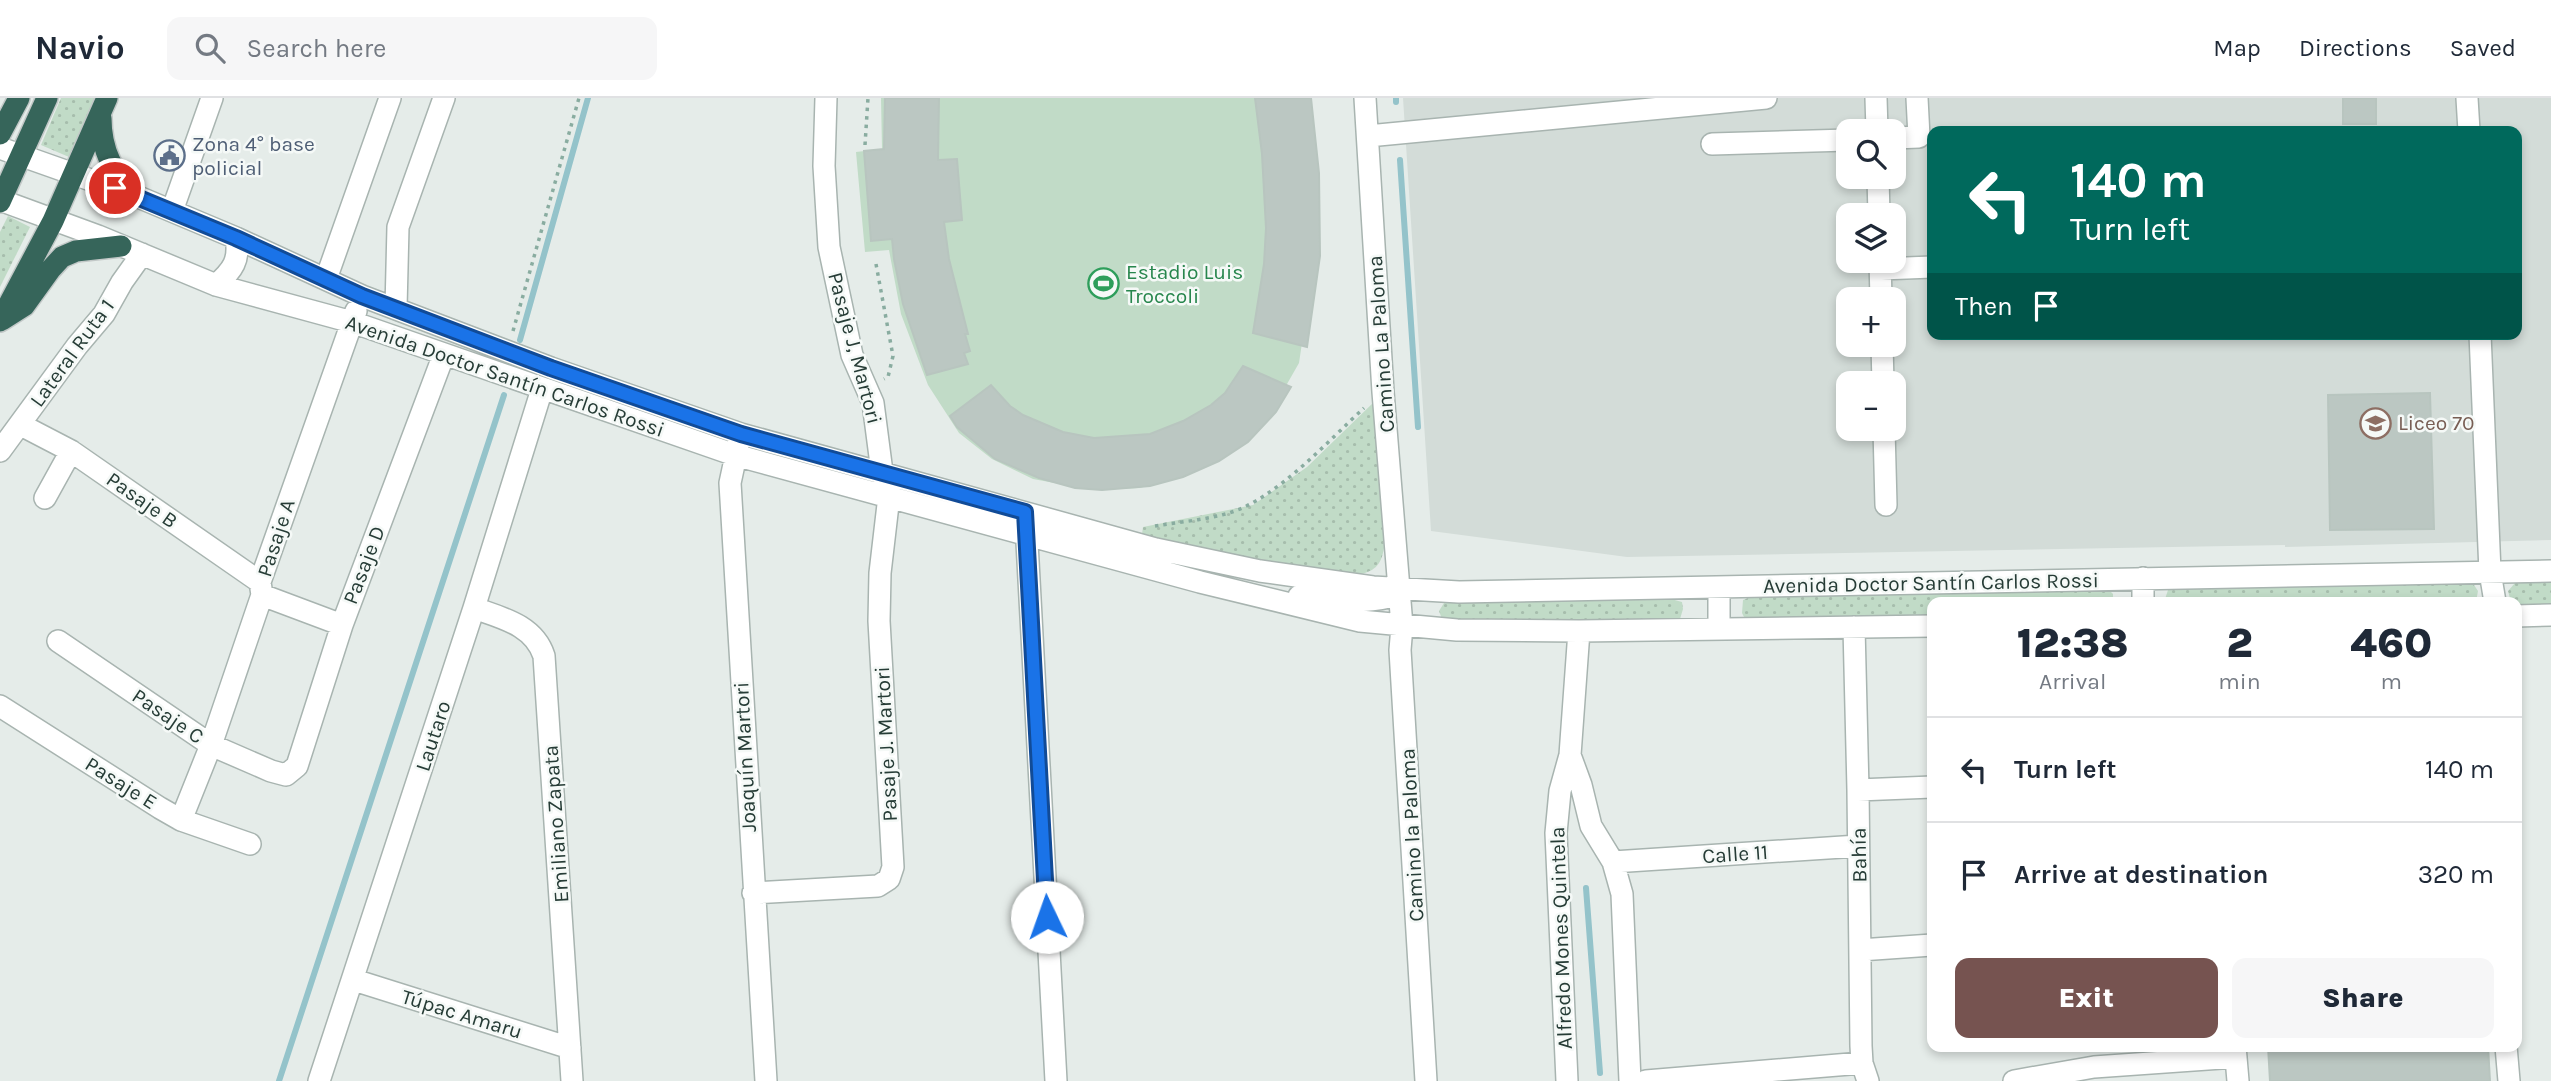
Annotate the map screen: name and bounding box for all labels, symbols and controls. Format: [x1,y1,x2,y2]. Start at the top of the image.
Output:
search box [167,17,657,80]
text: Navio [35,29,125,67]
icon: search [191,29,229,67]
text: Search here [247,33,386,64]
text: Map [2213,34,2261,62]
text: Directions [2299,34,2412,62]
text: Saved [2450,34,2516,62]
map controls [1836,119,1906,441]
button: search [1836,119,1906,189]
place label: Zona 4° base policial [192,132,315,180]
public building icon: Zona 4° base policial [152,139,186,173]
text: 140 m [2070,152,2207,209]
icon: left [1955,154,2046,245]
pin [85,158,145,218]
icon: arrive [96,169,134,207]
button: layers [1836,203,1906,273]
text: Turn left [2070,211,2190,248]
street label: Camino La Paloma [1363,255,1399,433]
place label: Estadio Luis Troccoli [1126,260,1243,308]
sports icon: Estadio Luis Troccoli [1086,267,1120,301]
street label: Pasaje J, Martori [823,269,887,427]
button: + [1836,287,1906,357]
icon: arrive [2027,287,2065,325]
text: Then [1955,291,2013,322]
street label: Lateral Ruta 1 [25,295,119,411]
street label: Avenida Doctor Santín Carlos Rossi [342,310,668,442]
button: − [1836,371,1906,441]
school or university icon: Liceo 70 [2358,406,2392,440]
place label: Liceo 70 [2398,411,2474,435]
street label: Pasaje B [102,467,182,533]
street label: Pasaje A [252,496,300,580]
street label: Pasaje D [338,522,390,608]
street label: Avenida Doctor Santín Carlos Rossi [1763,568,2099,598]
text: 12:38 [2017,618,2129,668]
text: 2 [2226,618,2253,668]
text: 460 [2350,618,2432,668]
street label: Pasaje J. Martori [870,666,902,822]
text: Arrival [2039,668,2106,695]
text: min [2218,668,2261,695]
text: m [2381,668,2402,695]
street label: Joaquín Martori [729,681,761,833]
street label: Pasaje C [128,683,208,749]
street label: Lautaro [410,698,456,774]
street label: Emiliano Zapata [539,744,573,904]
street label: Camino la Paloma [1395,748,1429,922]
icon: left [1955,751,1993,789]
street label: Pasaje E [81,752,161,814]
text: Turn left [2014,754,2116,785]
text: 140 m [2425,754,2494,785]
street label: Alfredo Mones Quintela [1545,826,1577,1050]
street label: Bahía [1847,827,1871,883]
street label: Calle 11 [1701,840,1769,868]
icon: arrive [1955,856,1993,894]
text: Arrive at destination [2014,859,2268,890]
text: 320 m [2418,859,2494,890]
position arrow [1010,880,1084,954]
button: Exit [1955,958,2218,1038]
button: Share [2232,958,2494,1038]
street label: Túpac Amaru [399,984,525,1044]

